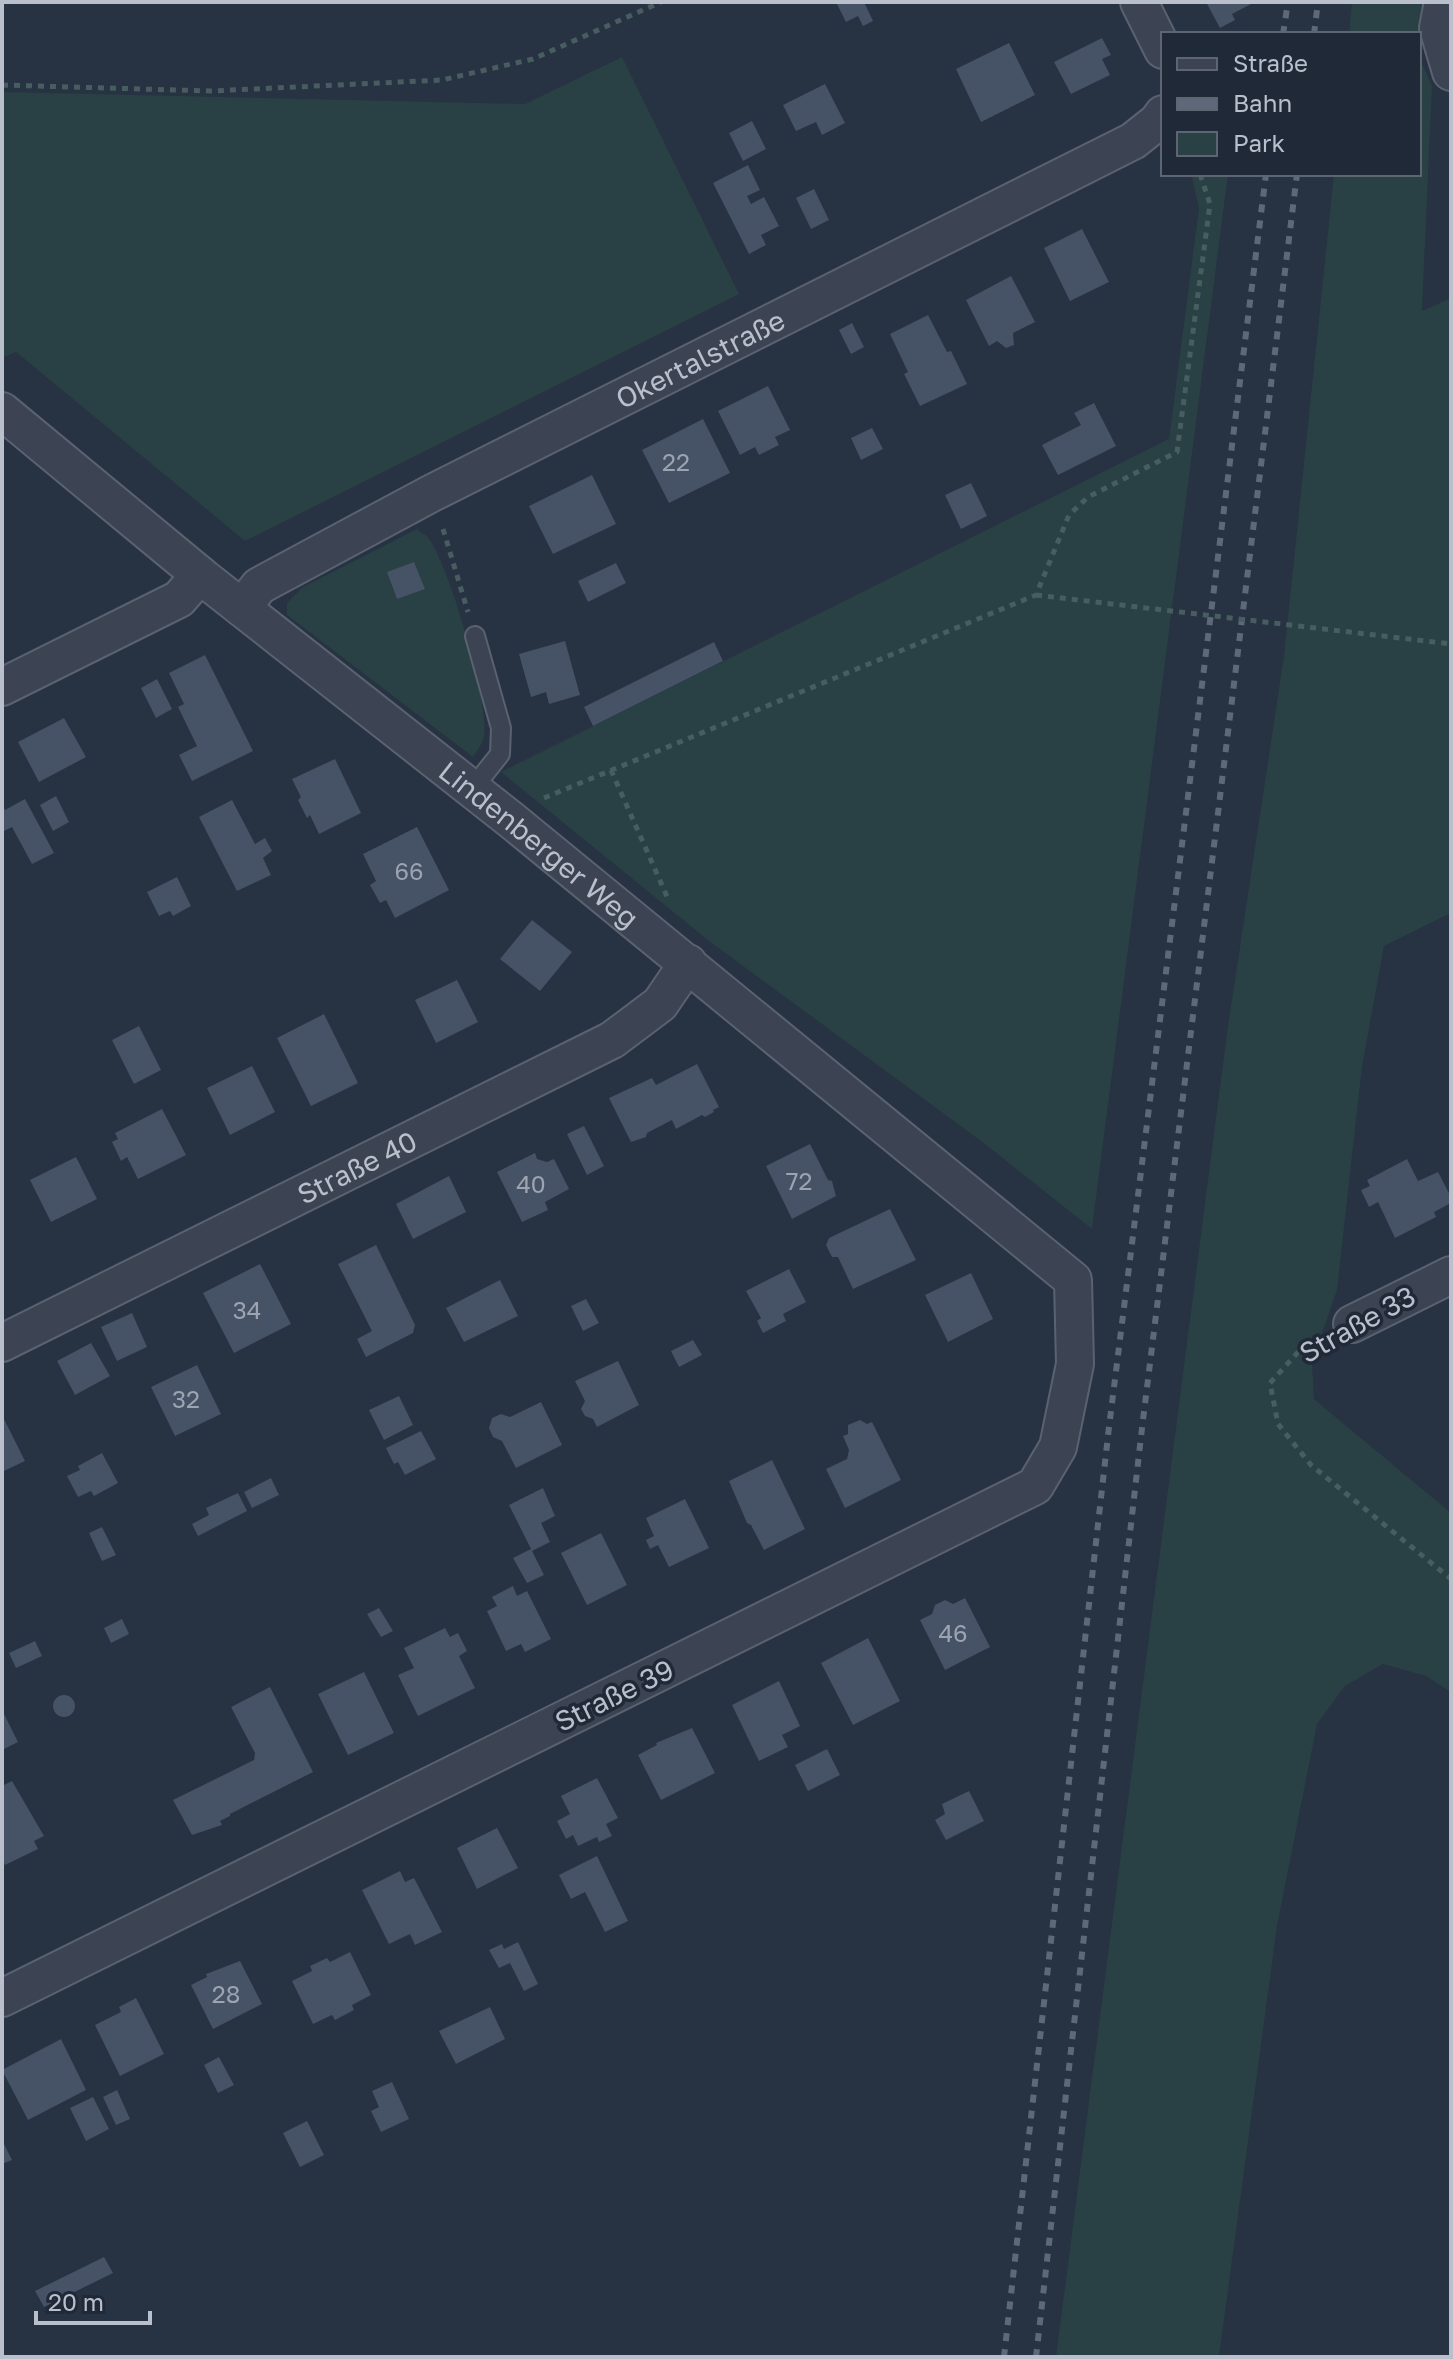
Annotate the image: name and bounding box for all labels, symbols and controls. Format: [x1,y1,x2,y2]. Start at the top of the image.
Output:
legend [1161,32,1421,176]
text: Straße [1233,48,1308,77]
text: Bahn [1233,88,1292,117]
text: Park [1233,128,1285,157]
street label: Okertalstraße [610,302,790,415]
house number: 22 [662,447,690,476]
street label: Lindenberger Weg [433,754,645,934]
house number: 66 [394,856,424,885]
street label: Straße 40 [292,1123,422,1210]
house number: 72 [786,1166,812,1195]
house number: 40 [516,1169,546,1198]
street label: Straße 33 [1293,1279,1421,1369]
house number: 34 [233,1295,261,1324]
house number: 32 [172,1384,200,1413]
house number: 46 [938,1618,968,1647]
street label: Straße 39 [549,1652,679,1738]
house number: 28 [212,1979,240,2008]
scale bar [36,2275,150,2325]
text: 20 m [48,2287,104,2316]

